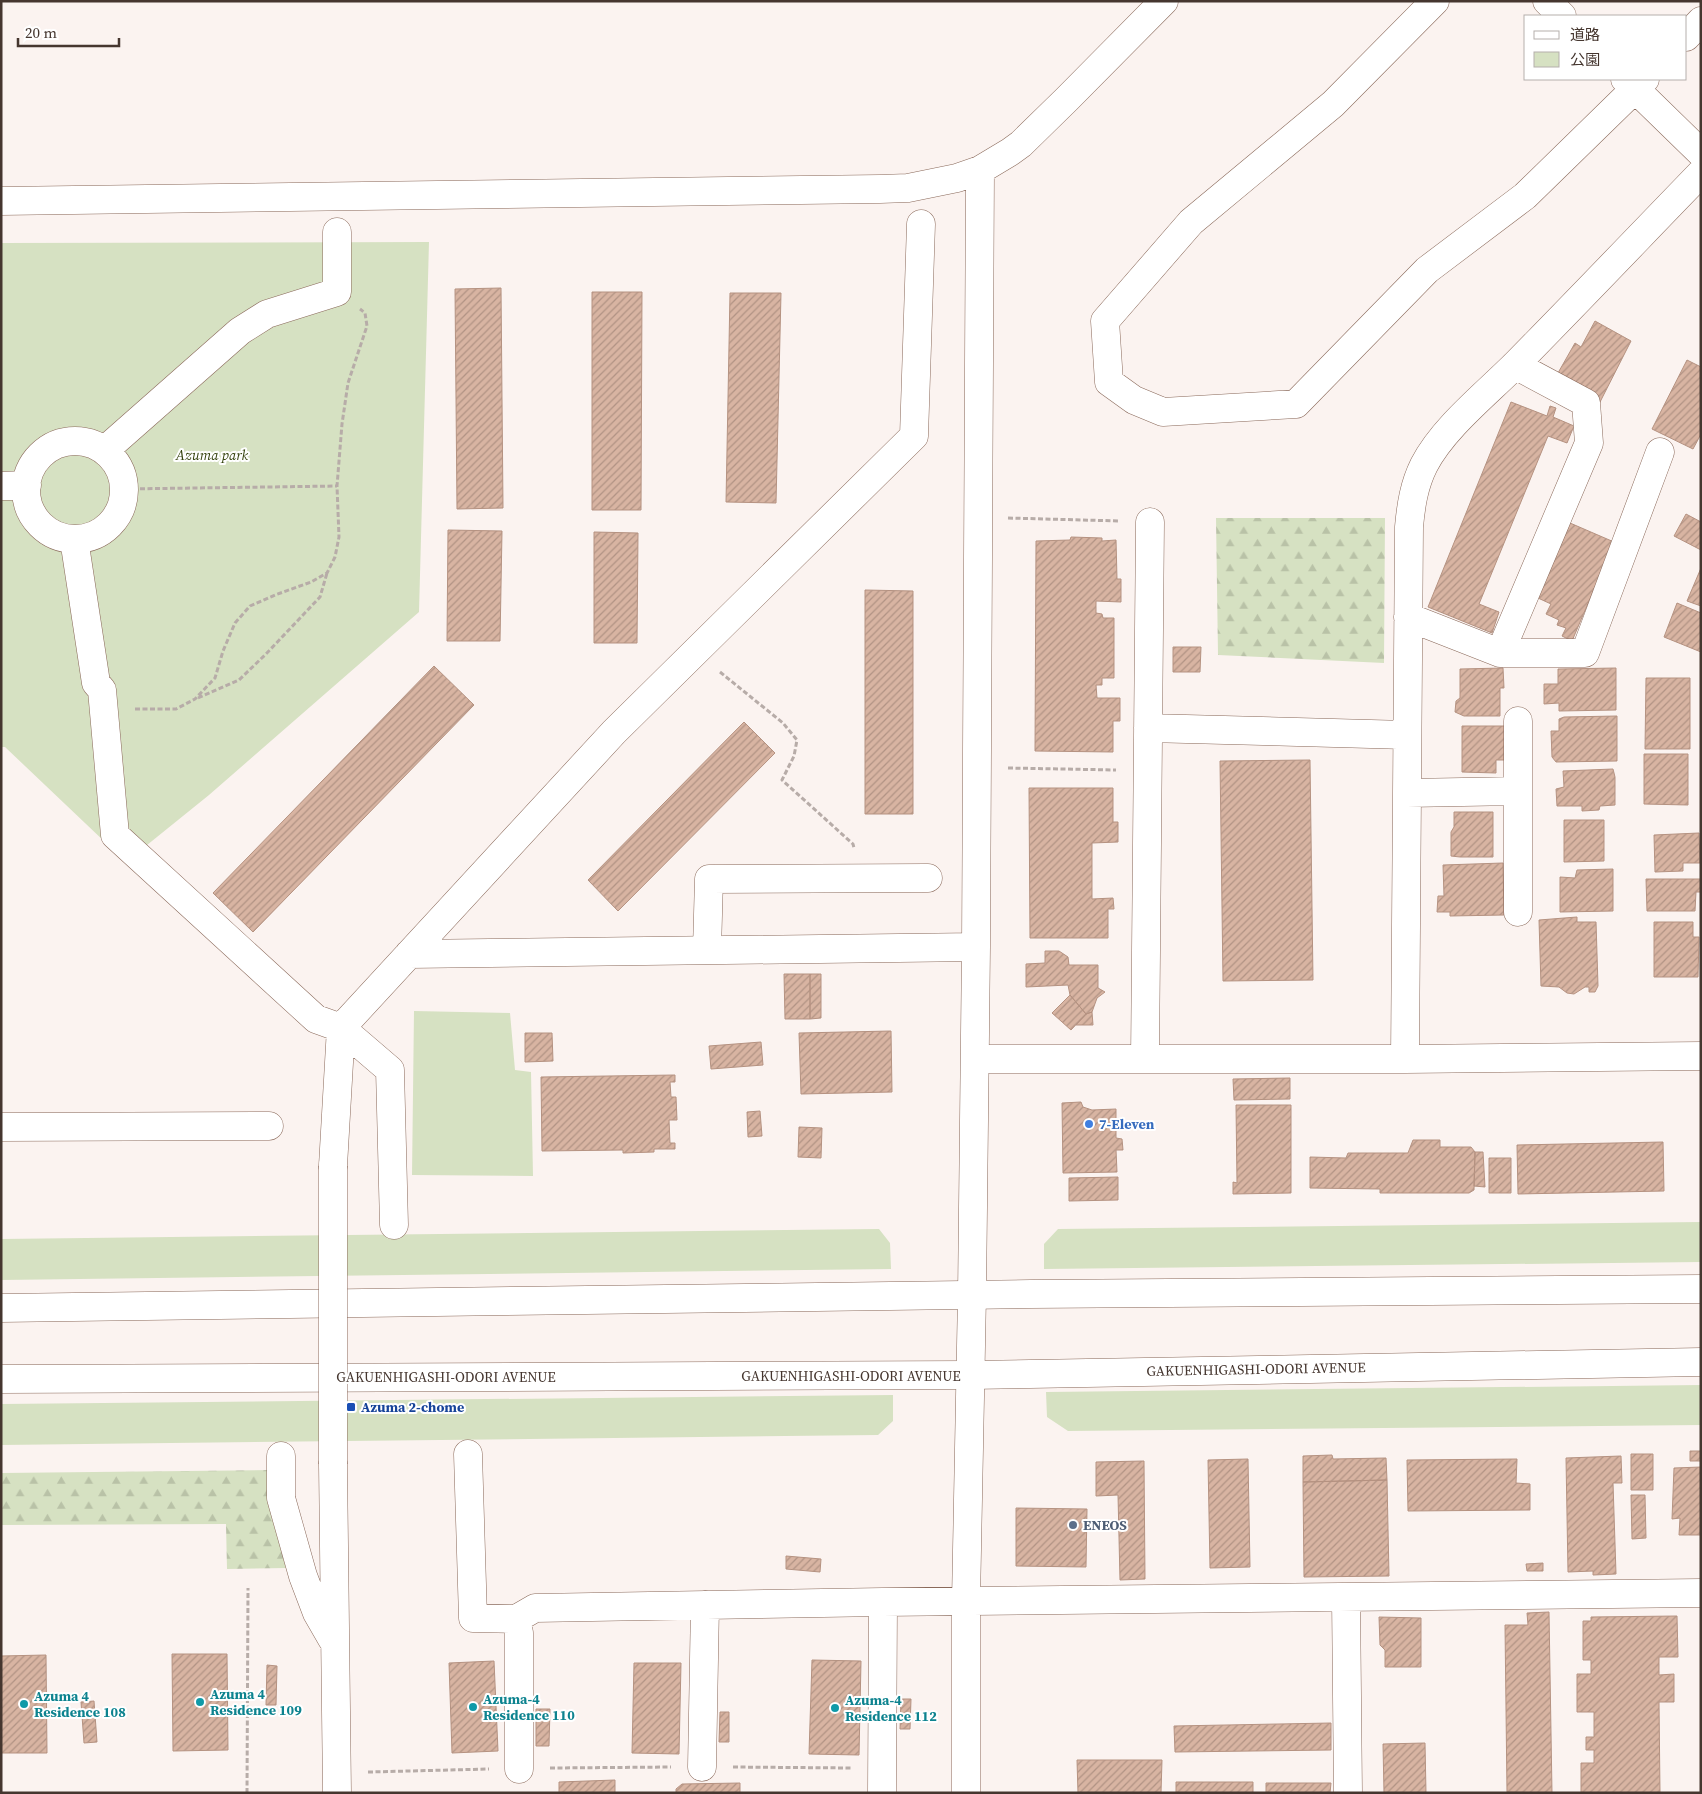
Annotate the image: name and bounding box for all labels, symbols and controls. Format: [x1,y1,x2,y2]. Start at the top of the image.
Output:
scale bar [18,15,119,47]
legend [1524,15,1687,80]
text: 20 m [25,22,57,43]
text: 道路 [1570,24,1600,45]
text: 公園 [1570,49,1600,70]
park label: Azuma park [175,445,249,465]
place label: 7-Eleven [1099,1114,1155,1134]
marker: 7-Eleven [1083,1118,1095,1130]
street label: GAKUENHIGASHI-ODORI AVENUE [1146,1357,1366,1381]
street label: GAKUENHIGASHI-ODORI AVENUE [741,1366,961,1386]
street label: GAKUENHIGASHI-ODORI AVENUE [336,1367,556,1387]
place label: Azuma 2-chome [361,1397,464,1417]
marker: Azuma 2-chome [345,1401,357,1413]
place label: ENEOS [1083,1515,1127,1535]
marker: ENEOS [1067,1519,1079,1531]
place label: Azuma 4 Residence 109 [210,1684,302,1720]
place label: Azuma 4 Residence 108 [34,1686,126,1722]
place label: Azuma-4 Residence 110 [483,1689,575,1725]
place label: Azuma-4 Residence 112 [845,1690,937,1726]
marker: Azuma 4 Residence 109 [194,1696,206,1708]
marker: Azuma 4 Residence 108 [18,1698,30,1710]
marker: Azuma-4 Residence 110 [467,1701,479,1713]
marker: Azuma-4 Residence 112 [829,1702,841,1714]

